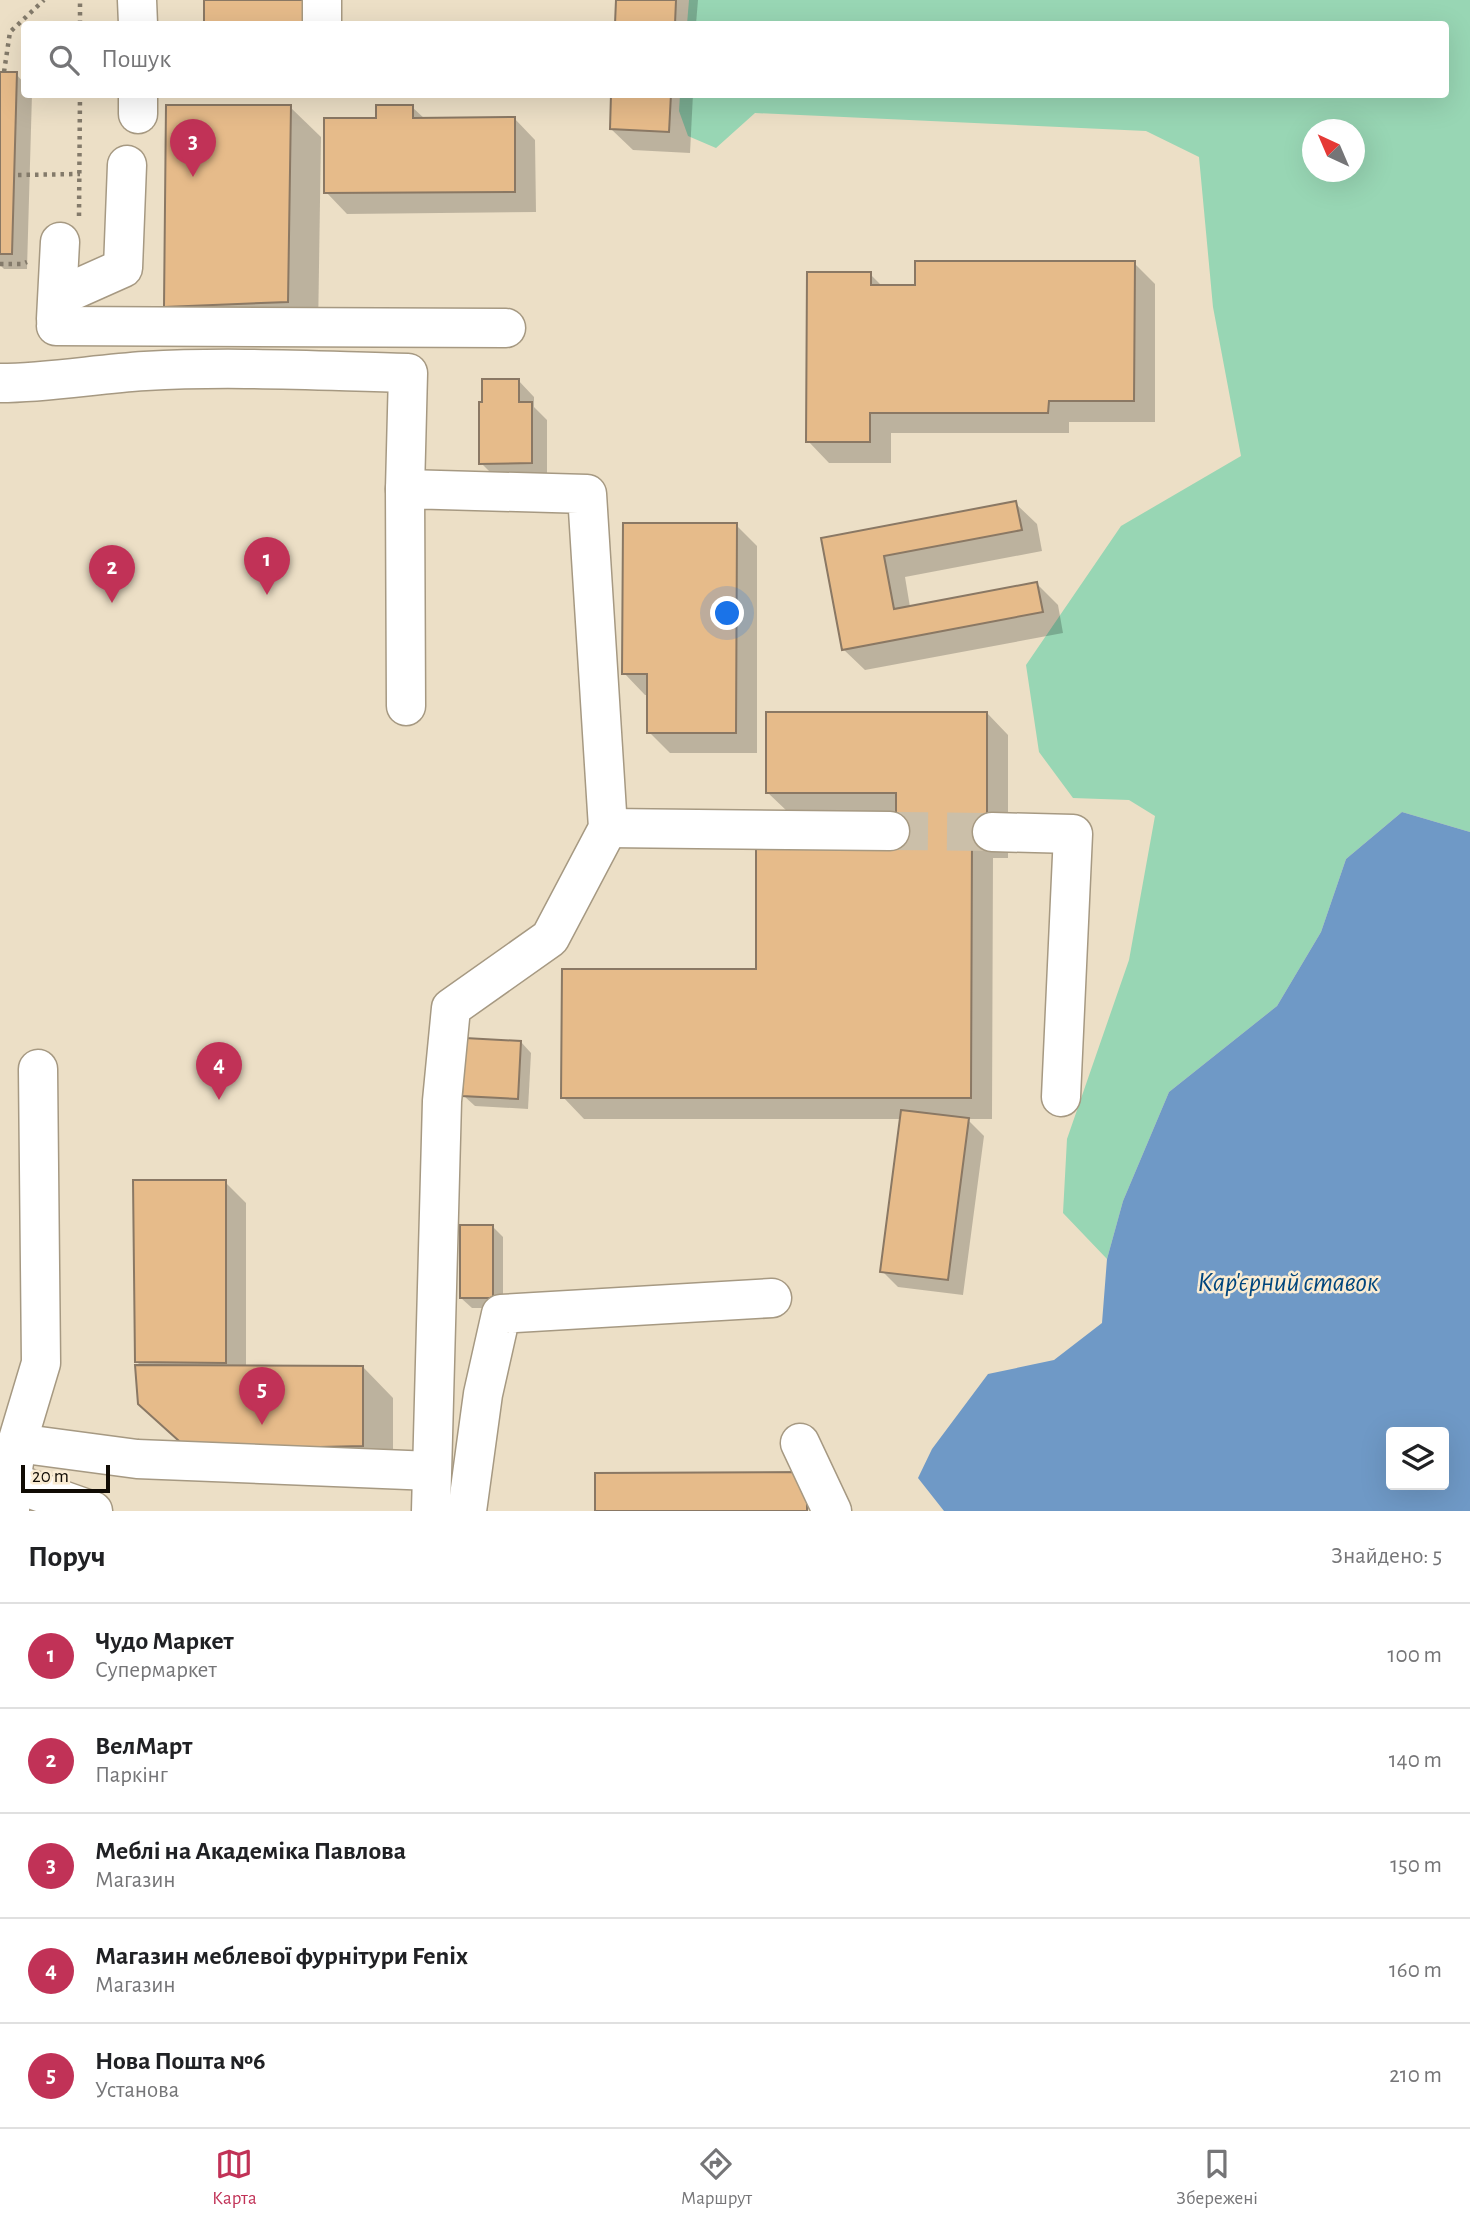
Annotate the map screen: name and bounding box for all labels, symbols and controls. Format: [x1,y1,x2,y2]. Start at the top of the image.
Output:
search box [21,21,1449,98]
icon: search [45,41,83,79]
text: Пошук [101,46,171,72]
pin: 3 [170,119,216,177]
north arrow [1302,119,1365,182]
pin: 1 [244,537,290,595]
pin: 2 [89,545,135,603]
your location [710,596,744,630]
pin: 4 [196,1042,242,1100]
water label: Кар'єрний ставок [1197,1269,1379,1297]
pin: 5 [239,1367,285,1425]
map controls [1386,1427,1449,1490]
button: layers [1386,1427,1449,1490]
scale bar [21,1462,110,1494]
text: 20 m [32,1467,69,1486]
text: Поруч [28,1542,106,1572]
text: Знайдено: 5 [1331,1545,1442,1568]
text: Чудо Маркет [95,1628,234,1654]
text: 1 [47,1644,55,1667]
text: 100 m [1388,1644,1442,1667]
text: Супермаркет [95,1659,217,1682]
text: ВелМарт [95,1733,192,1759]
text: 2 [46,1749,56,1772]
text: 140 m [1389,1749,1442,1772]
text: Паркінг [95,1764,168,1787]
text: Меблі на Академіка Павлова [95,1838,406,1864]
text: 3 [46,1854,56,1877]
text: 150 m [1390,1854,1442,1877]
text: Магазин [95,1869,176,1892]
text: Магазин меблевої фурнітури Fenix [95,1943,468,1969]
text: 4 [45,1959,57,1982]
text: 160 m [1389,1959,1442,1982]
text: Магазин [95,1974,176,1997]
text: Нова Пошта №6 [95,2048,266,2074]
text: 5 [46,2064,56,2087]
text: 210 m [1389,2064,1442,2087]
text: Установа [95,2079,179,2102]
tab: Карта [212,2145,257,2210]
tab: Маршрут [681,2145,752,2210]
tab: Збережені [1176,2145,1258,2210]

